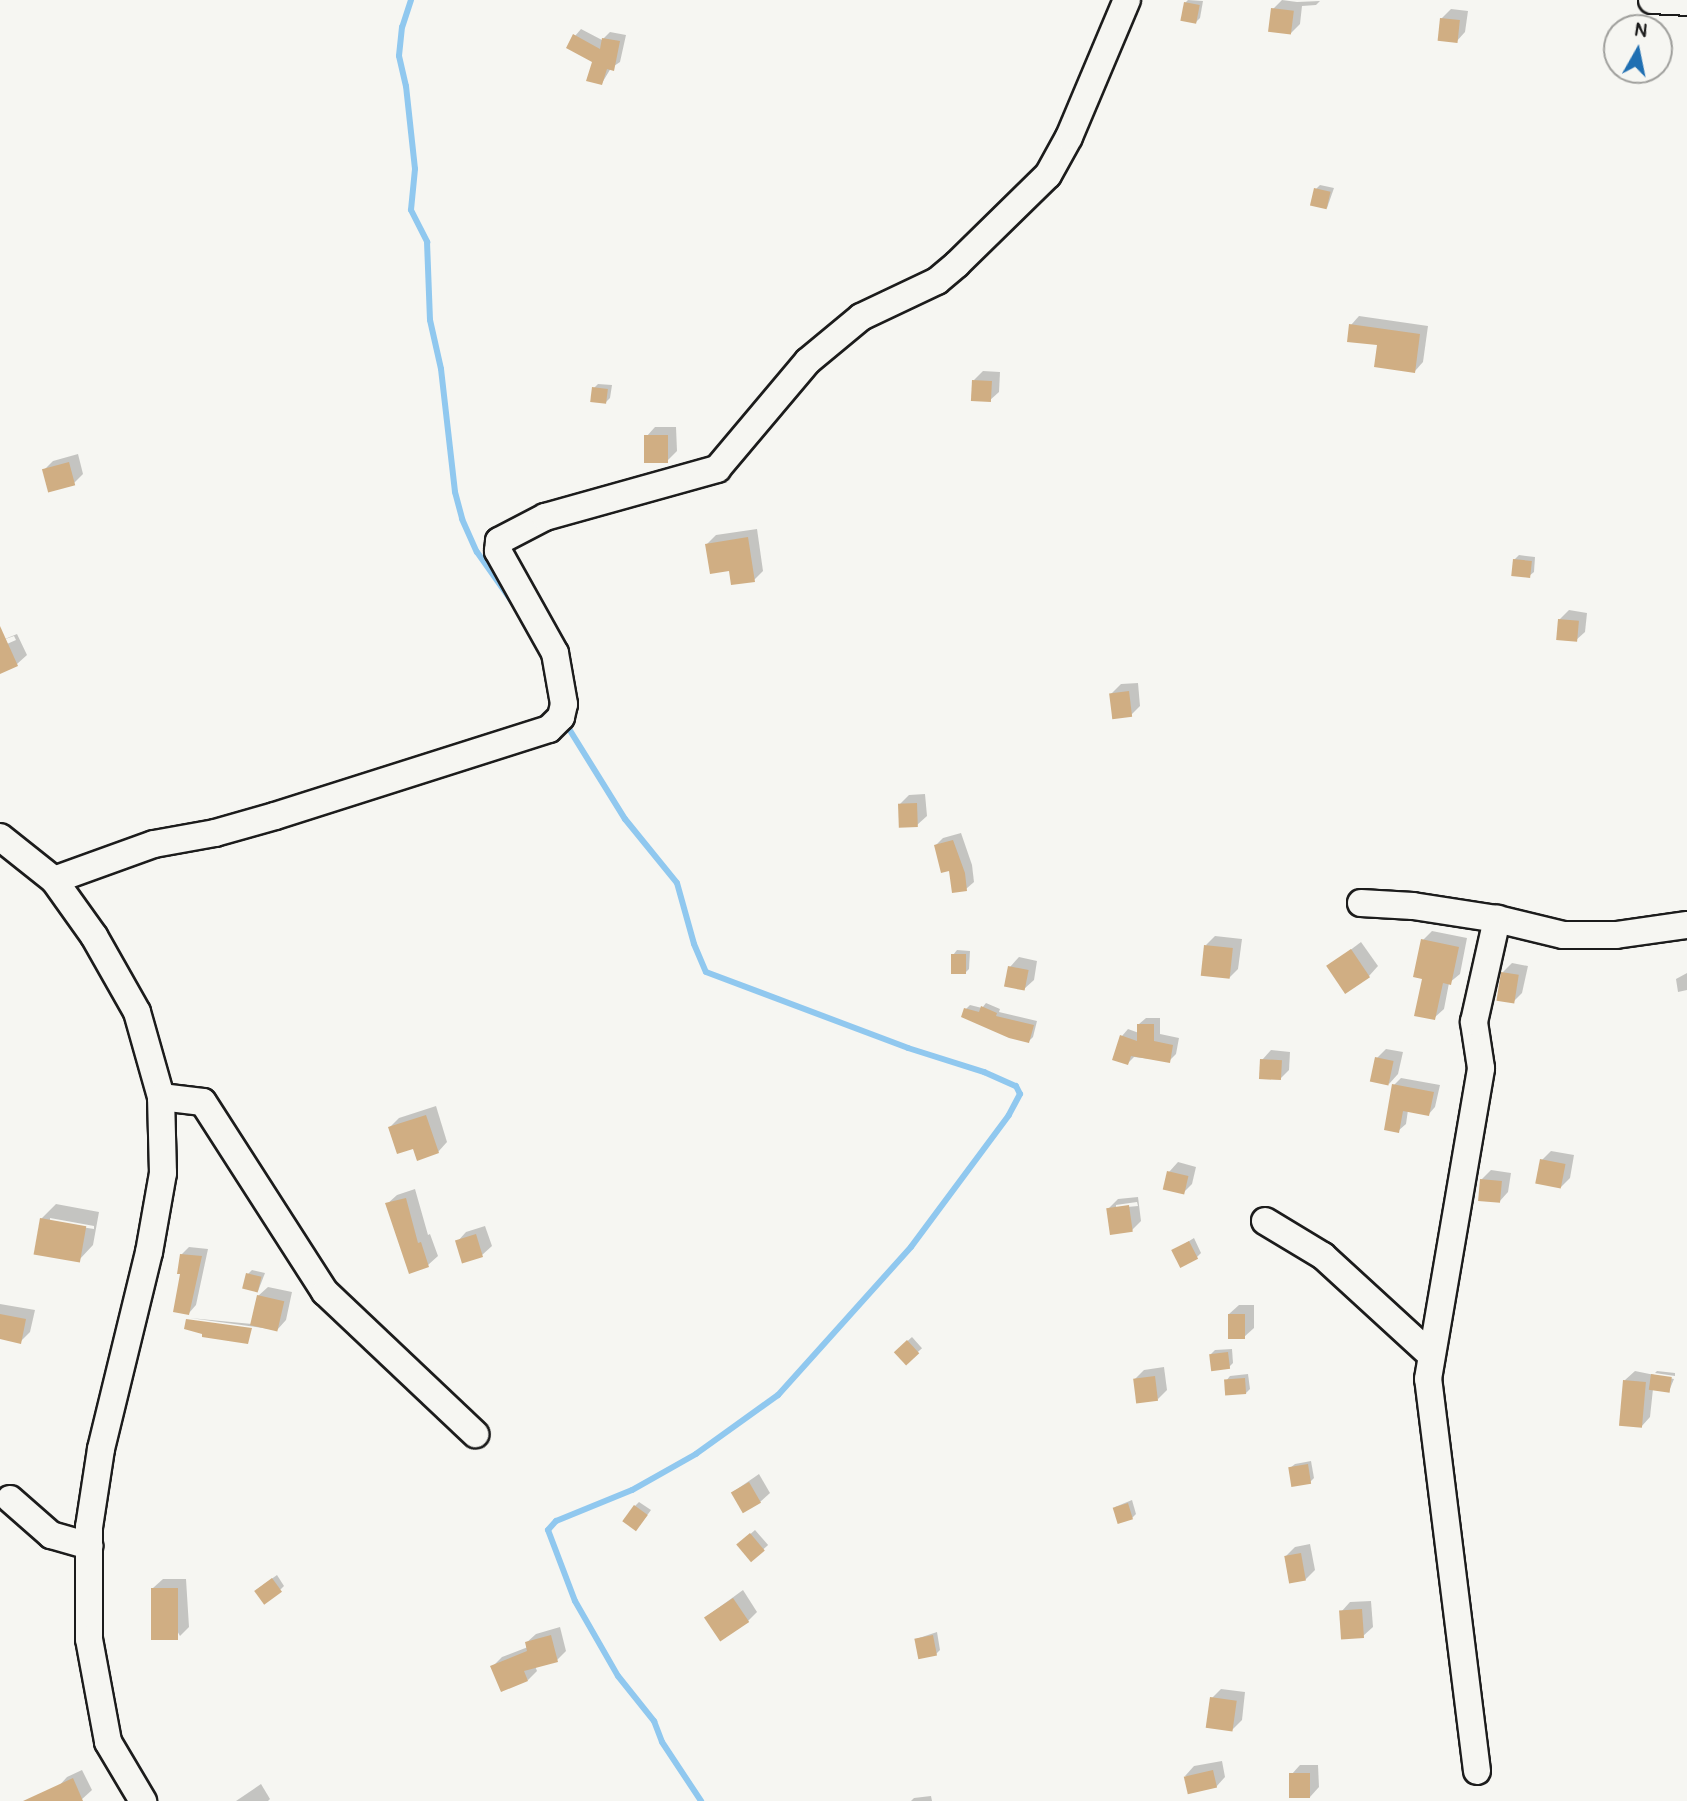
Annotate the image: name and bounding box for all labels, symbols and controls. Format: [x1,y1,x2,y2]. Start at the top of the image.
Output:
north arrow [1603,14,1673,84]
text: N [1633,17,1649,43]

